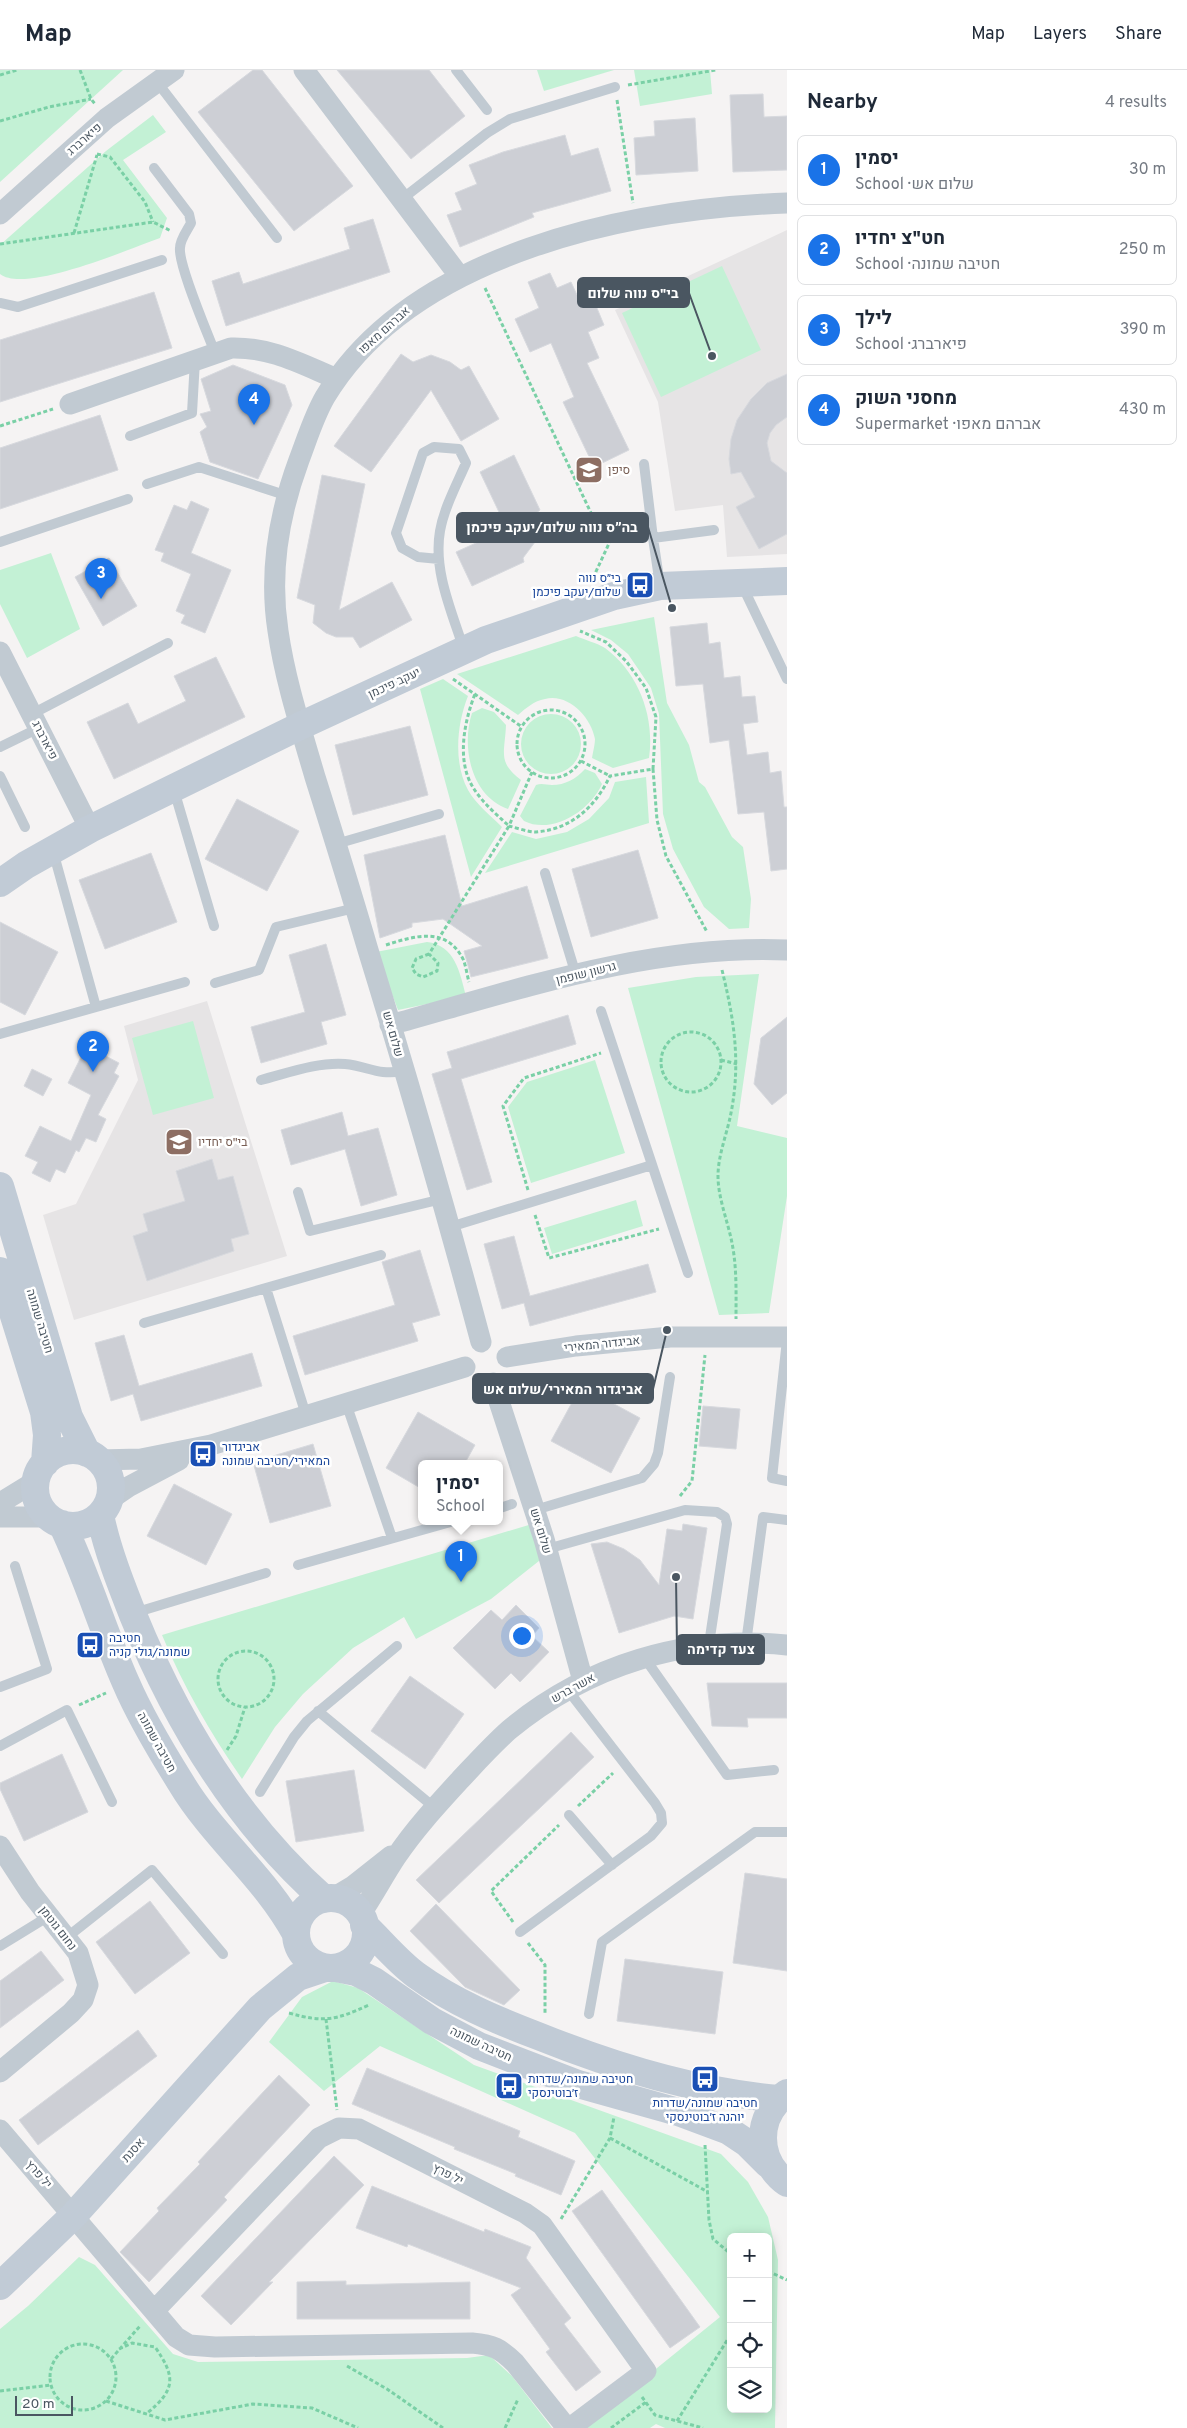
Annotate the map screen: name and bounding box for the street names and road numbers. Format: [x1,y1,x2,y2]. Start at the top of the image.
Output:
street label: פיארברג [64,120,106,159]
street label: אברהם מאפו [356,303,414,358]
street label: יעקב פיכמן [366,665,423,703]
street label: פיארברג [28,718,61,763]
street label: גרשון שופמן [554,959,618,989]
street label: שלום אש [378,1010,406,1059]
street label: חטיבה שמונה [22,1287,56,1355]
street label: אביגדור המאירי [563,1333,641,1357]
street label: שלום אש [526,1507,555,1556]
street label: אשר ברש [549,1670,598,1707]
street label: חטיבה שמונה [133,1709,179,1775]
street label: נחום גוטמן [35,1903,80,1954]
street label: חטיבה שמונה [447,2024,514,2066]
street label: אסנת [119,2135,149,2166]
street label: יל פרץ [22,2157,55,2192]
street label: יל פרץ [429,2160,466,2189]

